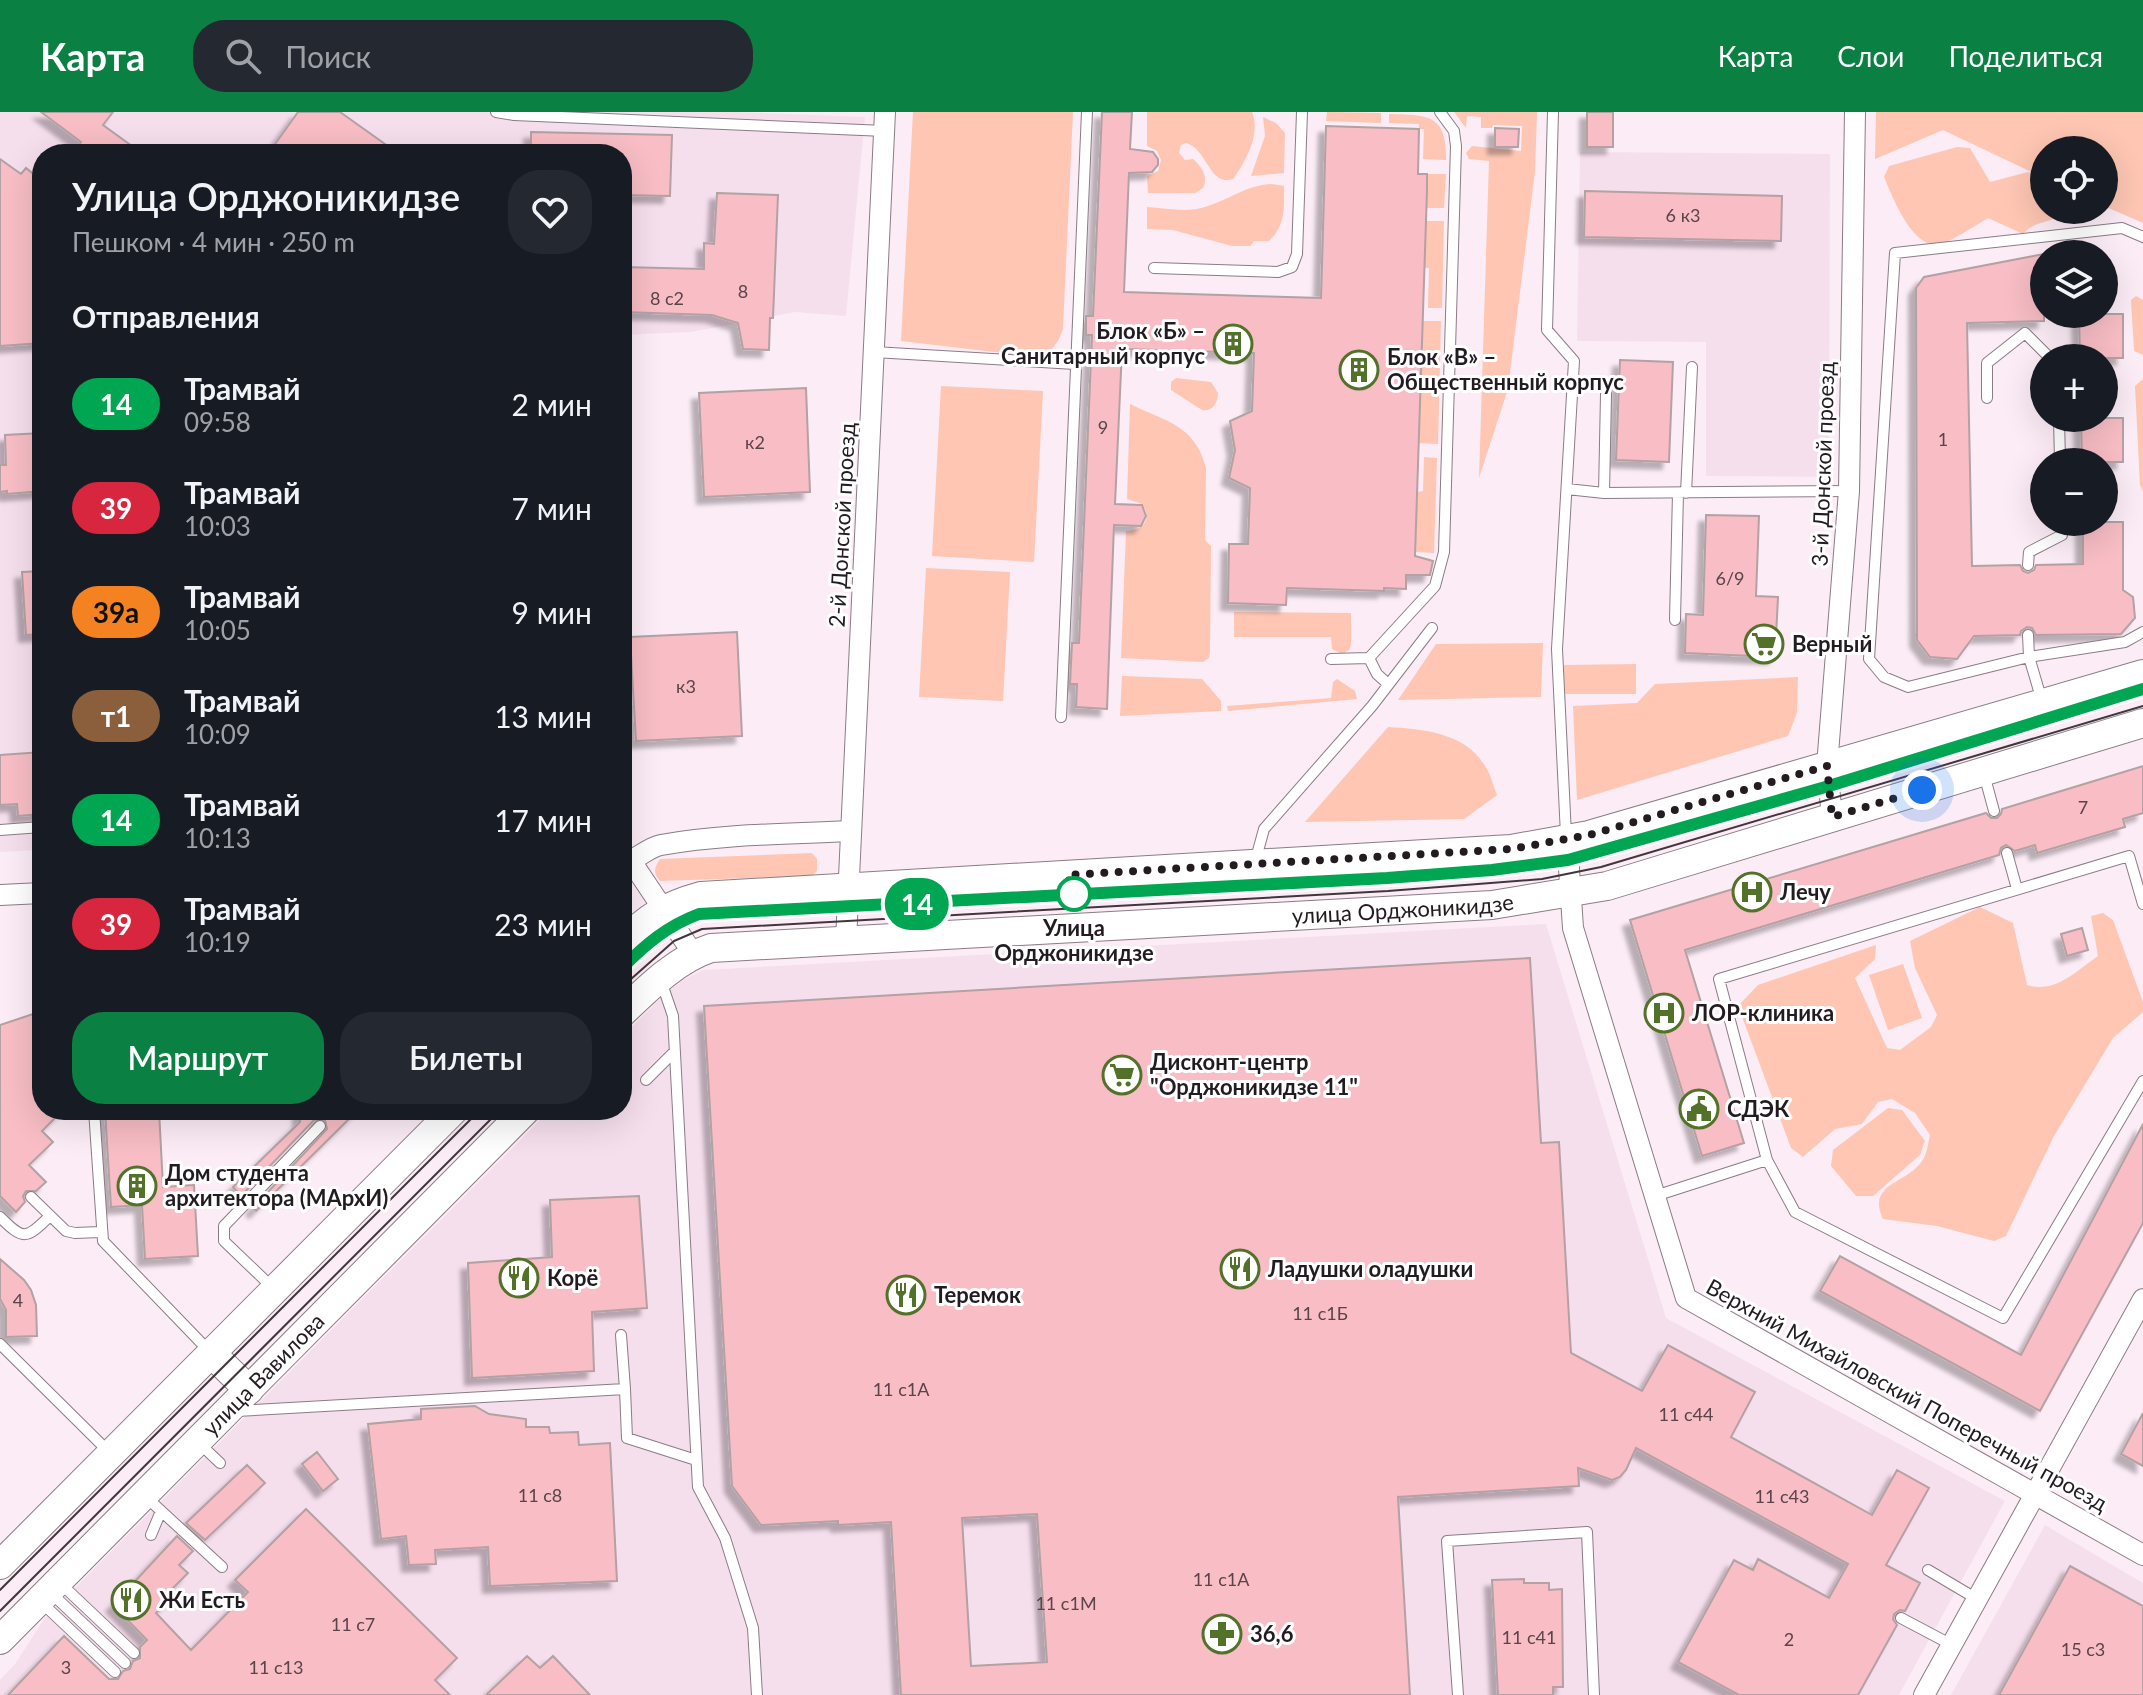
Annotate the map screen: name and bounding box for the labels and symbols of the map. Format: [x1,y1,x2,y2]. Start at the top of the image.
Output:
house number: 6 к3 [1666,204,1700,226]
house number: 8 [738,280,748,302]
house number: 8 с2 [650,287,684,309]
place label: Блок «Б» – Санитарный корпус [1001,317,1205,369]
building icon: Блок «Б» – Санитарный корпус [1212,323,1254,365]
place label: Блок «В» – Общественный корпус [1387,343,1624,395]
building icon: Блок «В» – Общественный корпус [1338,349,1380,391]
street label: 3-й Донской проезд [1805,361,1840,567]
house number: 9 [1098,416,1108,438]
street label: 2-й Донской проезд [823,421,860,628]
house number: 1 [1938,428,1948,450]
house number: к2 [745,431,765,453]
house number: 6/9 [1715,567,1745,589]
supermarket icon: Верный [1743,623,1785,665]
place label: Верный [1792,630,1872,657]
house number: к3 [676,675,696,697]
your location [1902,770,1942,810]
house number: 7 [2078,796,2088,818]
hospital icon: Лечу [1731,871,1773,913]
marker: Улица Орджоникидзе [1057,877,1091,911]
line badge: 14 [881,878,953,930]
place label: Лечу [1779,878,1831,905]
street label: улица Орджоникидзе [1291,888,1516,929]
place label: Улица Орджоникидзе [994,914,1154,966]
hospital icon: ЛОР-клиника [1643,992,1685,1034]
place label: ЛОР-клиника [1691,999,1834,1026]
place label: Дисконт-центр "Орджоникидзе 11" [1150,1048,1358,1100]
supermarket icon: Дисконт-центр "Орджоникидзе 11" [1101,1054,1143,1096]
public building icon: СДЭК [1678,1088,1720,1130]
place label: СДЭК [1727,1095,1790,1122]
place label: Дом студента архитектора (МАрхИ) [165,1159,388,1211]
building icon: Дом студента архитектора (МАрхИ) [116,1165,158,1207]
restaurant icon: Ладушки оладушки [1219,1248,1261,1290]
place label: Ладушки оладушки [1267,1255,1473,1282]
restaurant icon: Корё [498,1257,540,1299]
place label: Корё [547,1264,599,1291]
street label: Верхний Михайловский Поперечный проезд [1702,1273,2113,1517]
restaurant icon: Теремок [885,1274,927,1316]
place label: Теремок [934,1281,1021,1308]
house number: 4 [13,1289,23,1311]
house number: 11 с1Б [1292,1302,1348,1324]
street label: улица Вавилова [197,1307,330,1441]
house number: 11 с1А [873,1378,930,1400]
house number: 11 с44 [1659,1403,1713,1425]
house number: 11 с8 [518,1484,562,1506]
house number: 11 с43 [1755,1485,1809,1507]
house number: 11 с1А [1193,1568,1250,1590]
restaurant icon: Жи Есть [110,1579,152,1621]
place label: Жи Есть [159,1586,246,1613]
house number: 11 с1М [1035,1592,1097,1614]
house number: 11 с7 [331,1613,375,1635]
pharmacy icon: 36,6 [1201,1613,1243,1655]
place label: 36,6 [1250,1620,1294,1647]
house number: 11 с41 [1502,1626,1556,1648]
house number: 2 [1784,1628,1794,1650]
house number: 15 с3 [2061,1638,2105,1660]
house number: 3 [61,1656,71,1678]
house number: 11 с13 [249,1656,303,1678]

